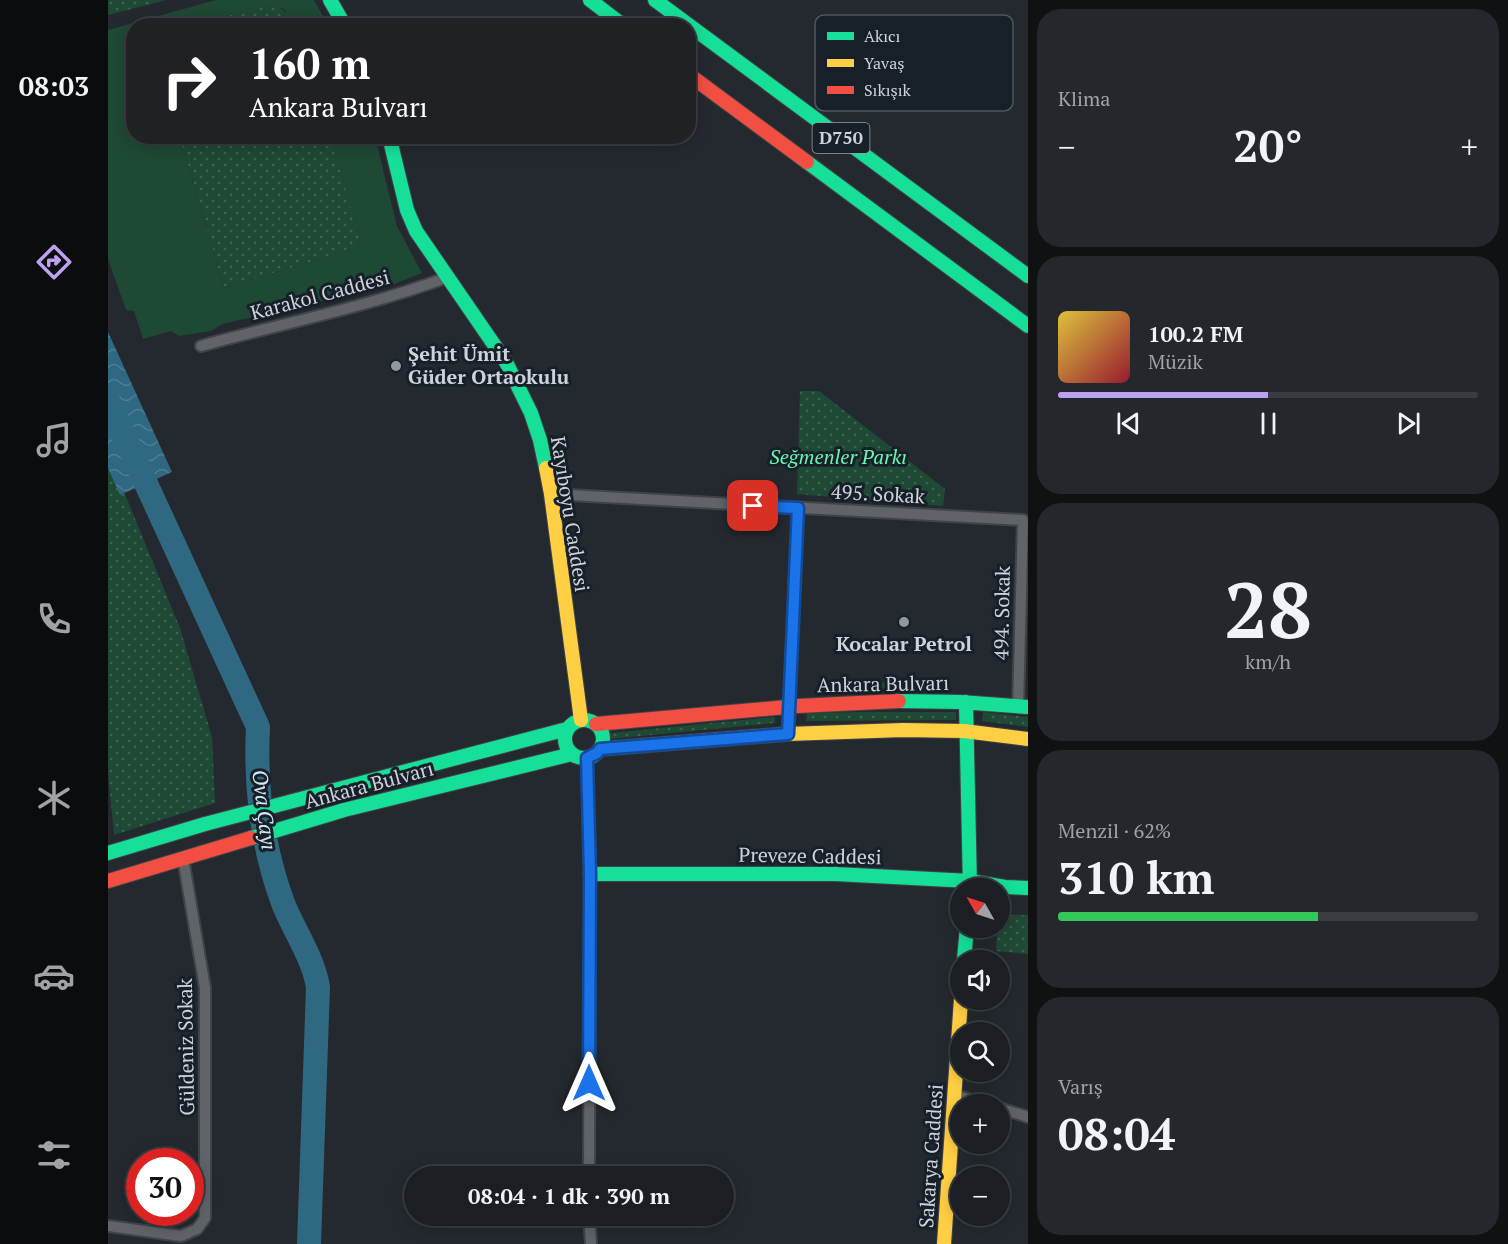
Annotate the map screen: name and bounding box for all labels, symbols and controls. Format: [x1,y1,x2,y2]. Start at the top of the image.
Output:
legend [815,15,1013,111]
text: Akıcı [864,25,900,47]
text: 160 m [249,35,370,91]
icon: right [150,42,228,120]
text: Yavaş [864,52,905,74]
text: 08:03 [19,68,89,104]
text: Sıkışık [864,79,912,101]
text: Klima [1058,85,1110,112]
text: Ankara Bulvarı [249,89,428,125]
text: 20° [1233,115,1303,175]
road number: D750 [812,123,870,153]
text: − [1058,125,1076,168]
text: + [1460,125,1478,168]
icon: directions [33,241,75,283]
street label: Karakol Caddesi [247,263,392,326]
text: 100.2 FM [1148,319,1243,348]
place label: Şehit Ümit Güder Ortaokulu [408,340,570,390]
text: Müzik [1148,348,1203,375]
marker: Şehit Ümit Güder Ortaokulu [389,359,403,373]
icon: previous [1112,407,1145,440]
icon: pause [1252,407,1285,440]
icon: next [1392,407,1425,440]
icon: music [33,419,75,461]
street label: Kayıboyu Caddesi [545,434,596,594]
park label: Seğmenler Parkı [769,443,907,470]
street label: 495. Sokak [830,478,926,509]
pin [727,480,778,531]
icon: arrive [736,489,769,522]
text: 28 [1224,557,1312,660]
street label: 494. Sokak [987,565,1016,660]
icon: phone [33,598,75,640]
marker: Kocalar Petrol [897,615,911,629]
place label: Kocalar Petrol [836,630,972,657]
text: km/h [1245,648,1291,675]
street label: Ankara Bulvarı [817,669,949,698]
street label: Ankara Bulvarı [301,754,436,815]
water label: Ova Çayı [246,768,284,852]
icon: climate [33,777,75,819]
text: Menzil · 62% [1058,817,1171,844]
street label: Preveze Caddesi [738,841,882,870]
text: 310 km [1058,847,1214,907]
north arrow [950,878,1010,938]
map controls [950,878,1010,1226]
button: sound [950,950,1010,1010]
icon: car [33,955,75,997]
street label: Güldeniz Sokak [171,977,200,1116]
button: search [950,1022,1010,1082]
position arrow [557,1051,621,1115]
text: Varış [1058,1073,1103,1100]
street label: Sakarya Caddesi [912,1083,949,1229]
button: + [950,1094,1010,1154]
text: 08:04 [1058,1103,1175,1163]
icon: filters [33,1134,75,1176]
speed limit sign: 30 [126,1148,204,1226]
button: − [950,1166,1010,1226]
text: 08:04 · 1 dk · 390 m [468,1181,670,1210]

